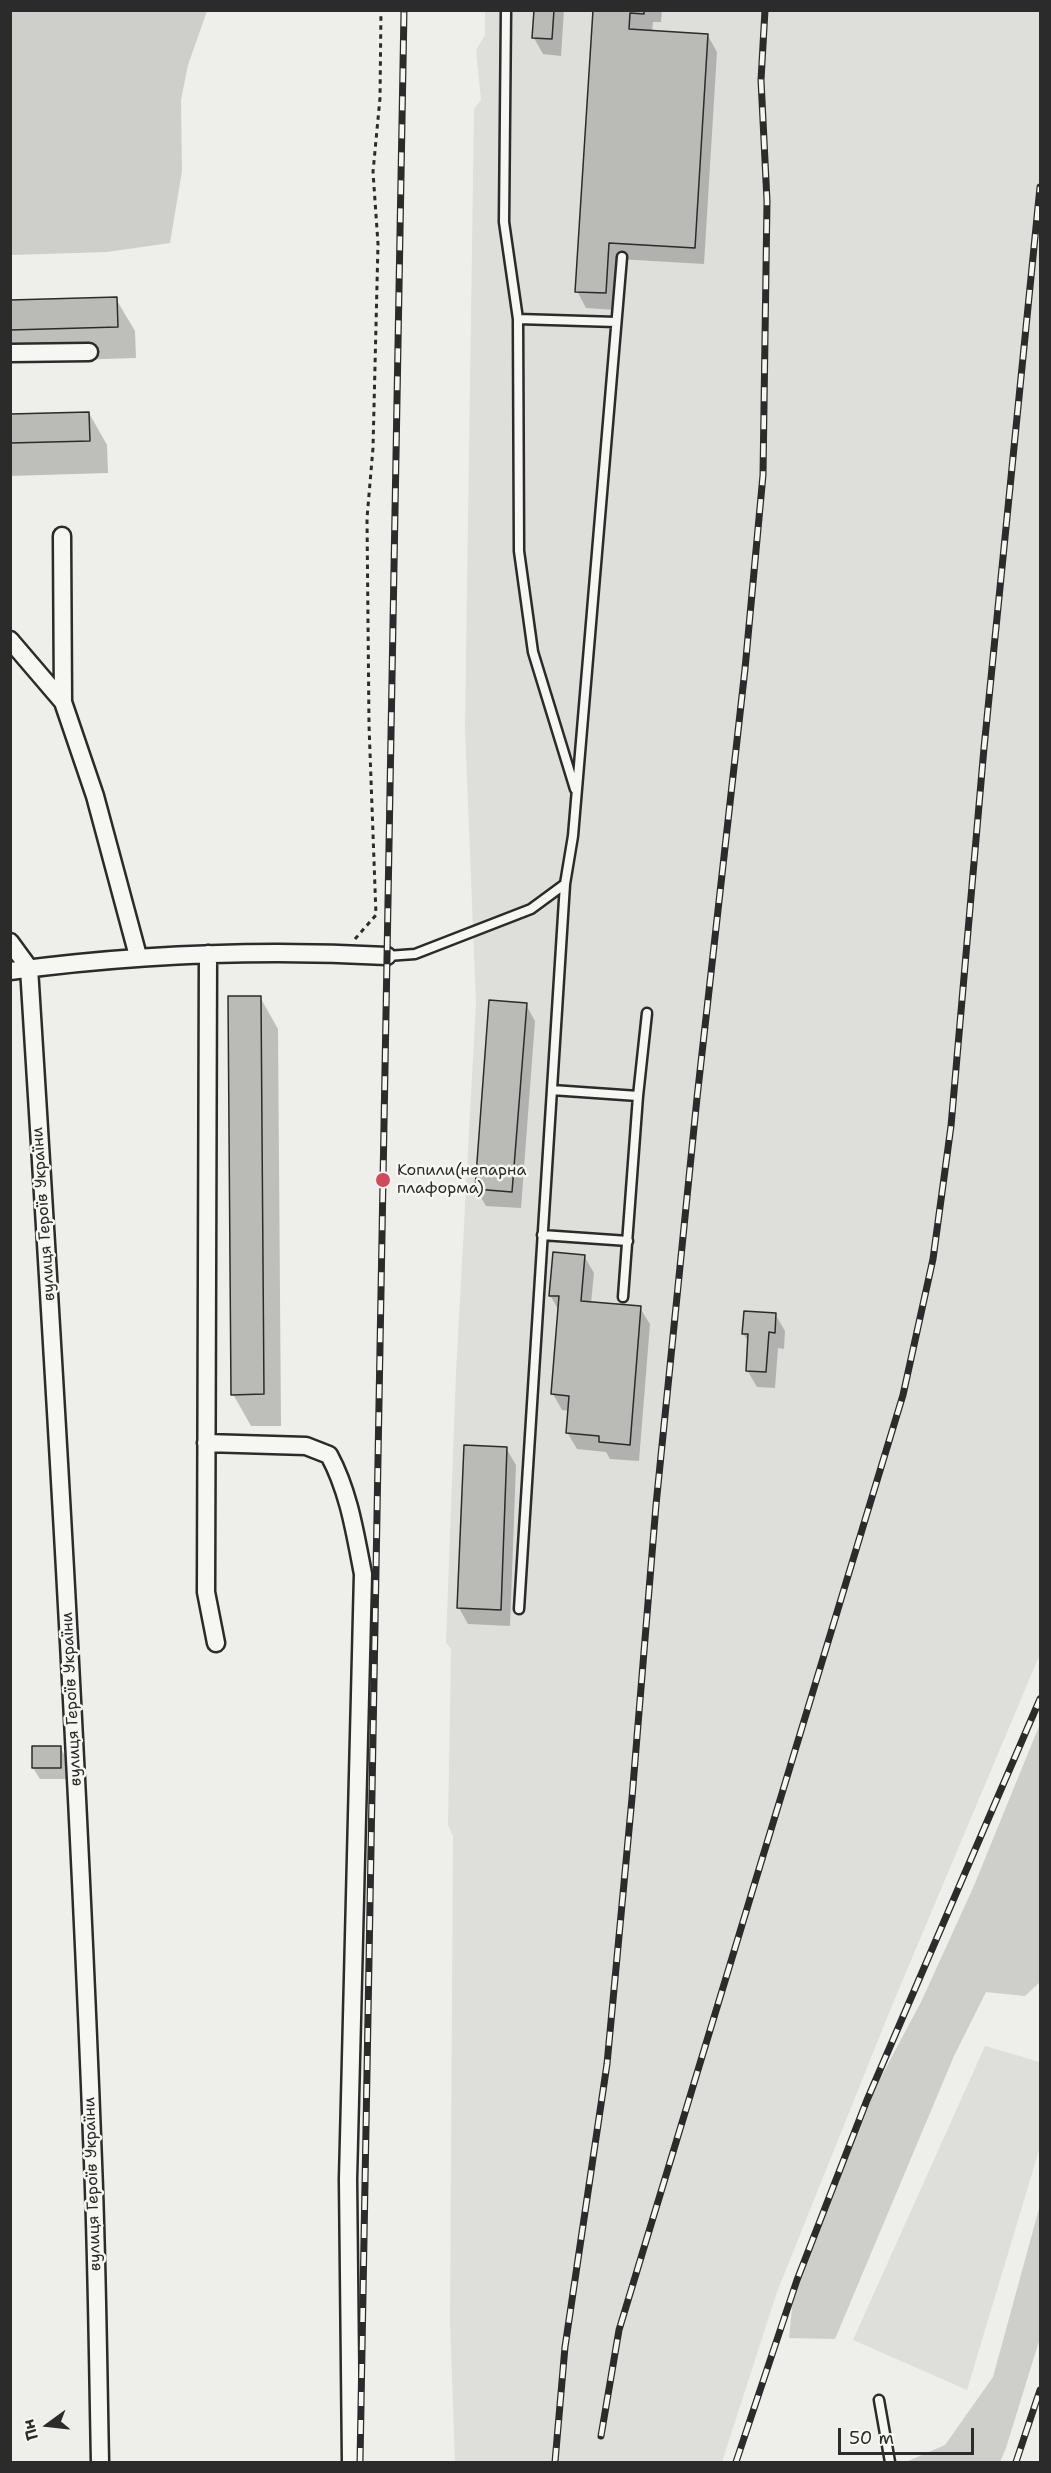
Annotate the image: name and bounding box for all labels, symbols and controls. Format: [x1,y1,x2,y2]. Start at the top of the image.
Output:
street label: вулиця Героїв України [28,1126,60,1302]
place label: Копили(непарна плаформа) [397,1161,526,1199]
marker: Копили(непарна плаформа) [374,1171,392,1189]
street label: вулиця Героїв України [58,1611,86,1787]
street label: вулиця Героїв України [80,2096,106,2272]
north arrow [18,2395,78,2455]
scale bar [841,2416,978,2454]
text: Пн [17,2417,43,2443]
text: 50 m [849,2426,894,2450]

